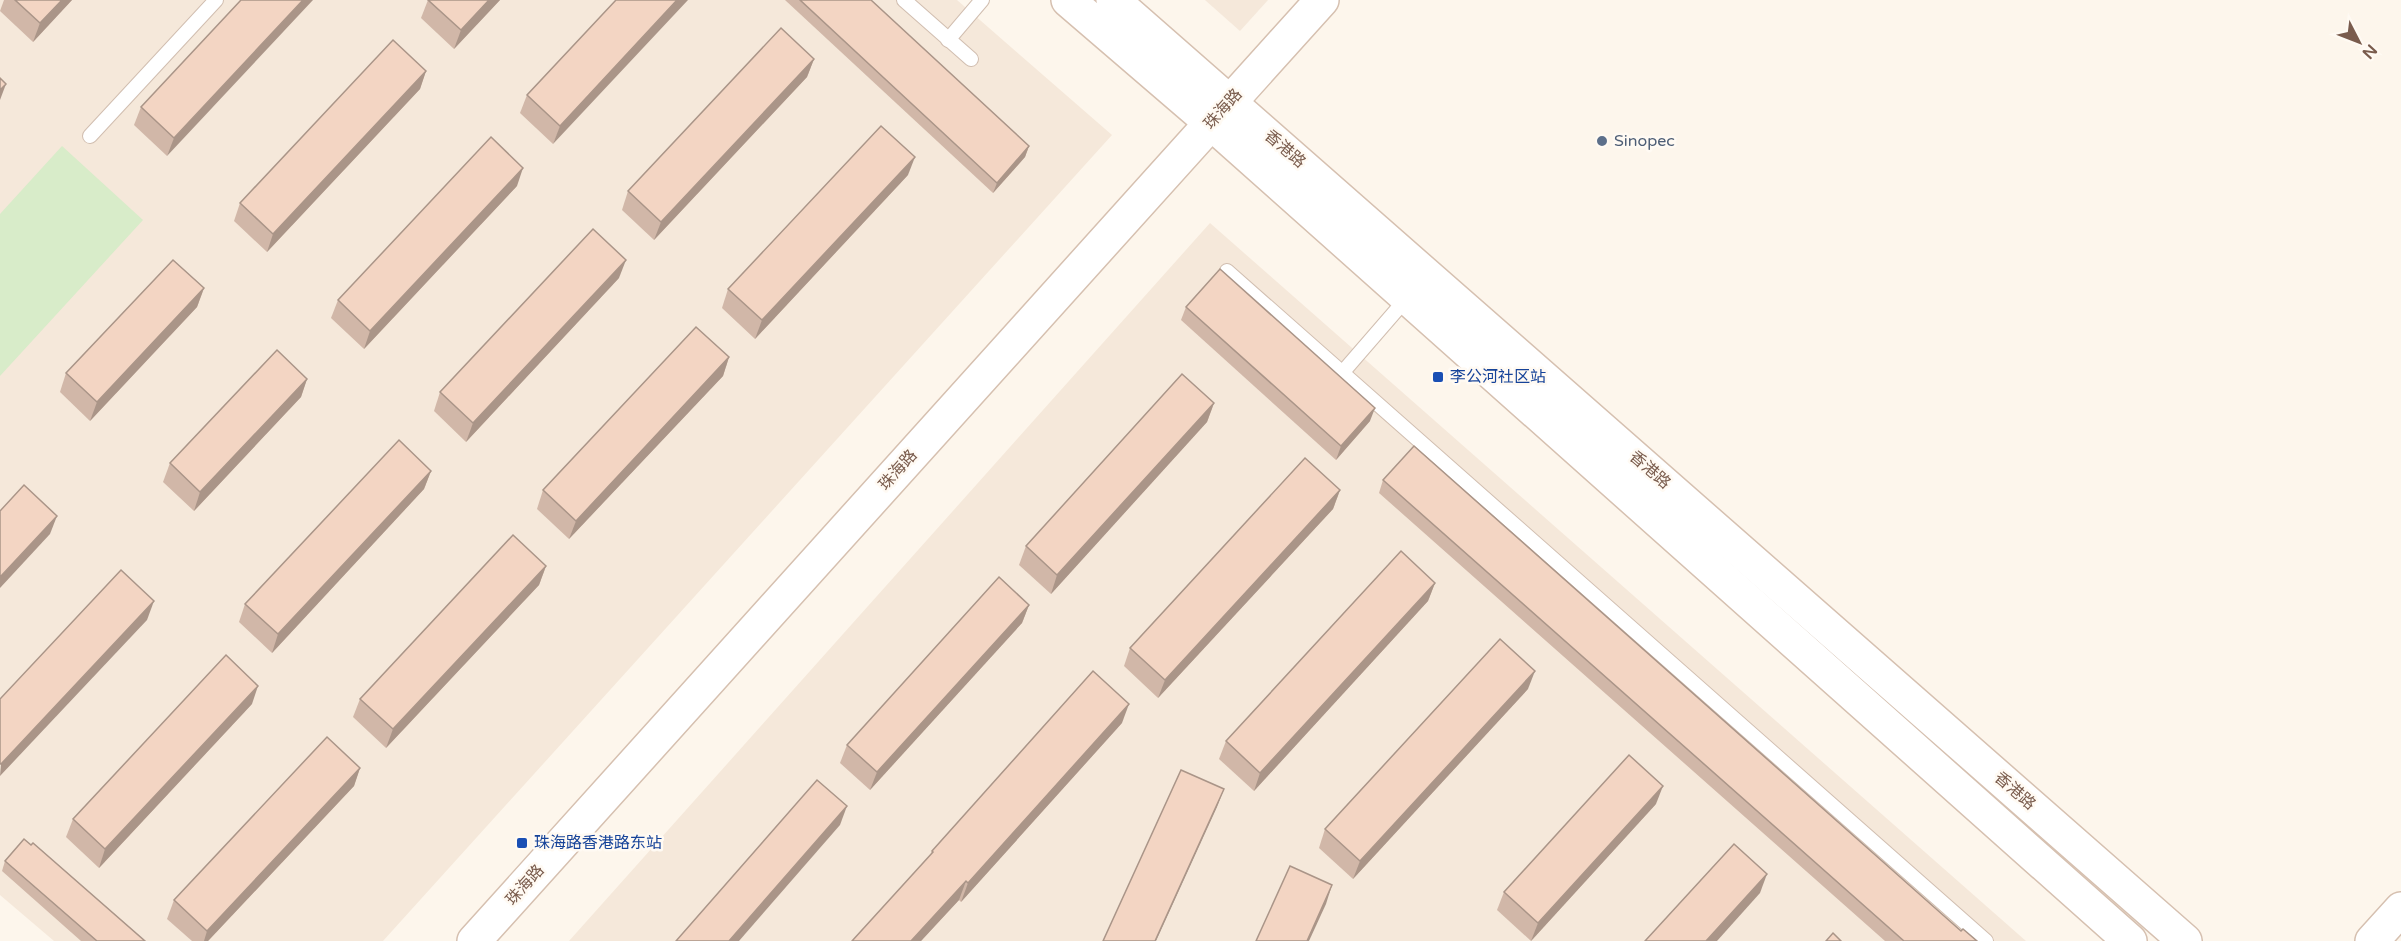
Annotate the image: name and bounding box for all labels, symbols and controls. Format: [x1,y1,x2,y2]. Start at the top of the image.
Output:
north arrow [2329,12,2389,72]
text: N [2358,40,2381,63]
street label: 珠海路 [1200,84,1246,134]
street label: 香港路 [1260,126,1310,172]
place label: Sinopec [1614,131,1675,151]
marker: Sinopec [1595,134,1609,148]
place label: 李公河社区站 [1450,367,1546,387]
marker: 李公河社区站 [1431,370,1445,384]
street label: 珠海路 [875,445,921,495]
street label: 香港路 [1625,447,1675,493]
street label: 香港路 [1990,768,2040,814]
place label: 珠海路香港路东站 [534,833,662,853]
marker: 珠海路香港路东站 [515,836,529,850]
street label: 珠海路 [502,860,548,910]

